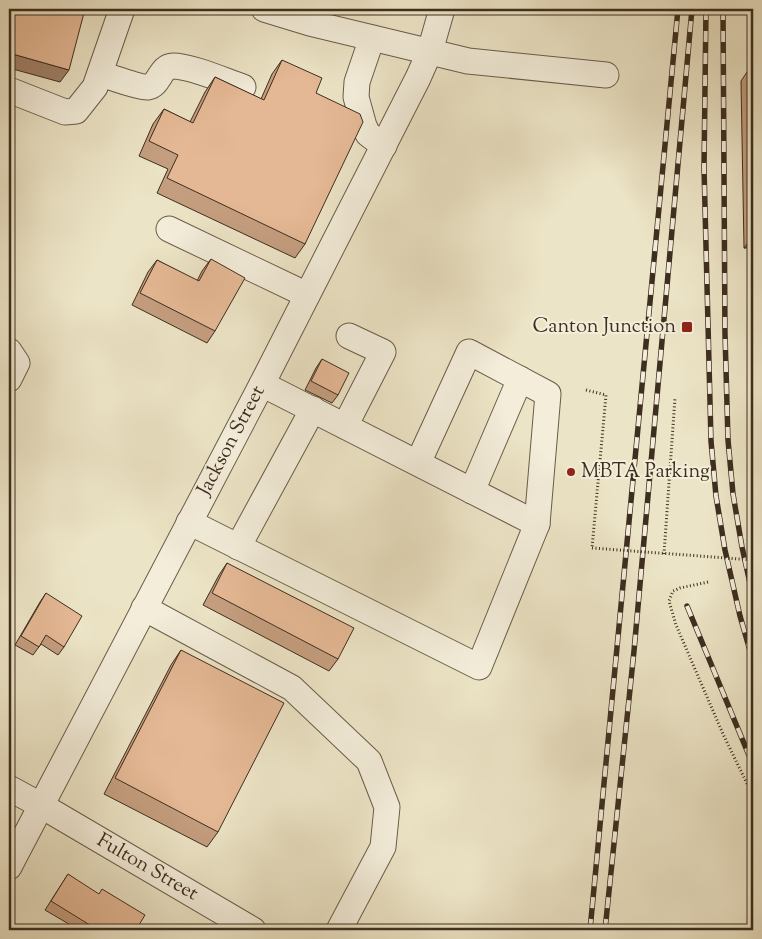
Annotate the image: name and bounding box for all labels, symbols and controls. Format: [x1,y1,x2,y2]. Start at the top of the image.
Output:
place label: Canton Junction [532,313,676,342]
marker: Canton Junction [680,320,694,334]
street label: Jackson Street [190,381,273,502]
place label: MBTA Parking [581,458,710,487]
marker: MBTA Parking [565,466,577,478]
street label: Fulton Street [91,827,203,909]

